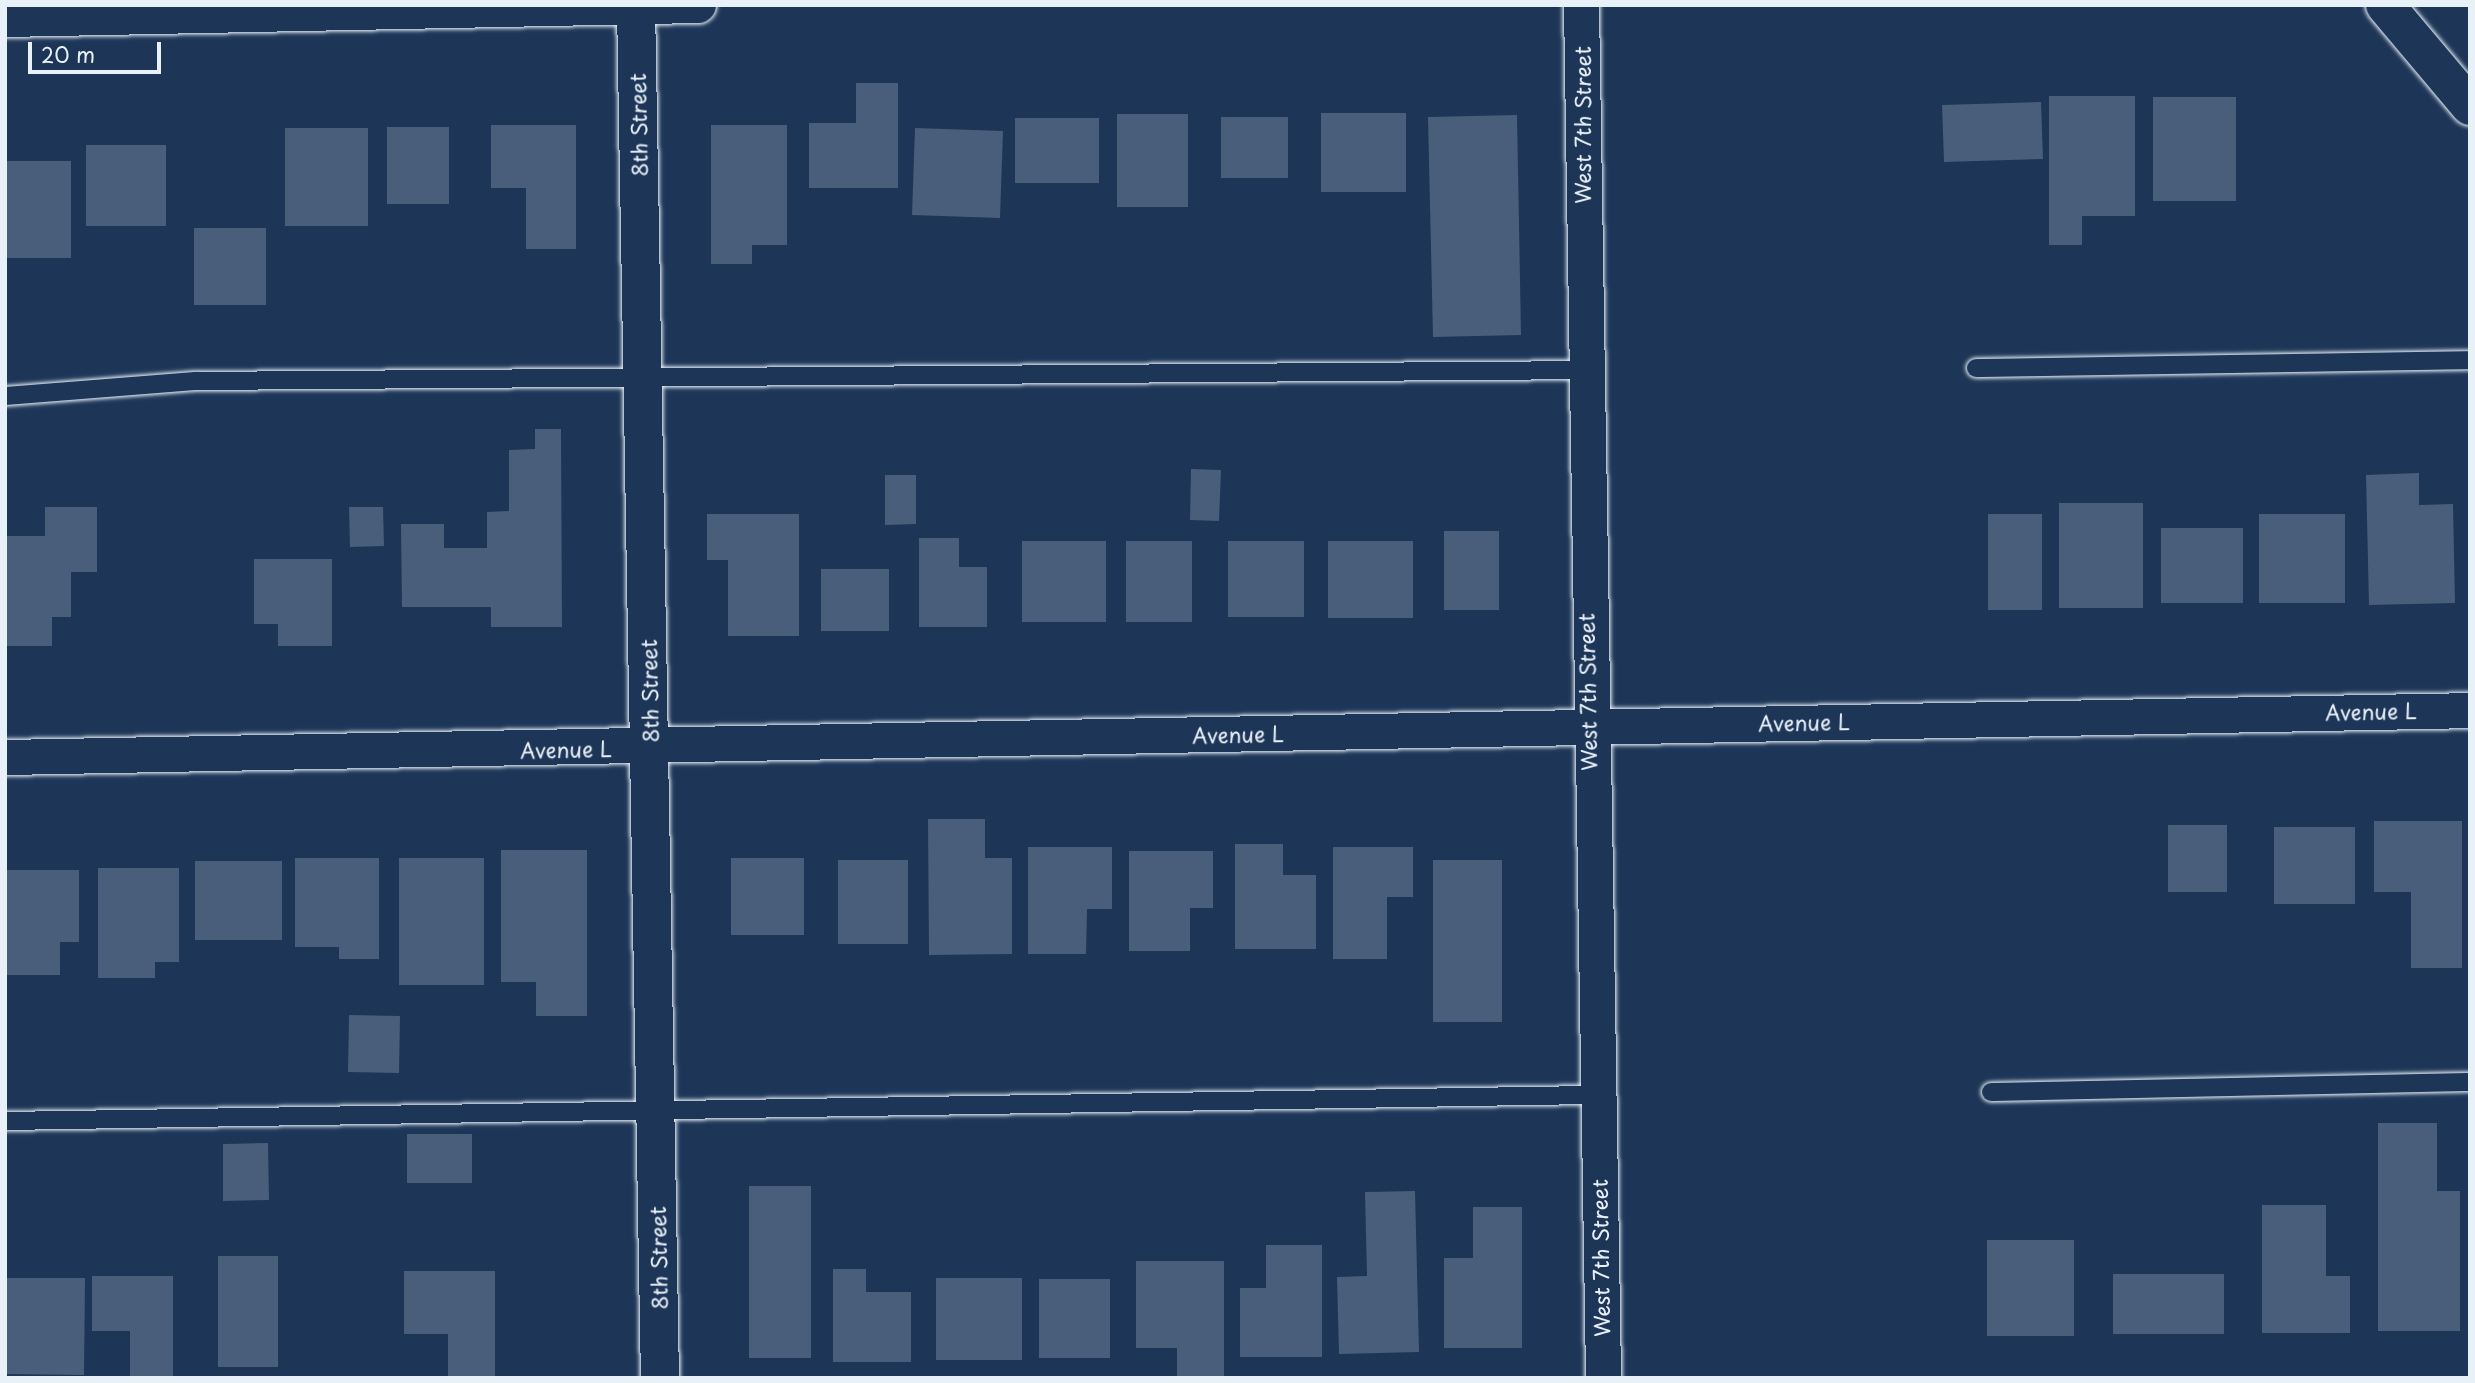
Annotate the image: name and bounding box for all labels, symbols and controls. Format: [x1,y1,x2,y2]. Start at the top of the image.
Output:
scale bar [32,28,164,72]
text: 20 m [41,38,95,70]
street label: West 7th Street [1569,46,1595,204]
street label: 8th Street [624,73,652,177]
street label: West 7th Street [1573,613,1601,771]
street label: 8th Street [635,639,663,743]
street label: Avenue L [2325,698,2417,724]
street label: Avenue L [1758,709,1850,735]
street label: Avenue L [1192,721,1284,747]
street label: Avenue L [520,736,612,762]
street label: West 7th Street [1586,1179,1614,1337]
street label: 8th Street [644,1206,672,1310]

